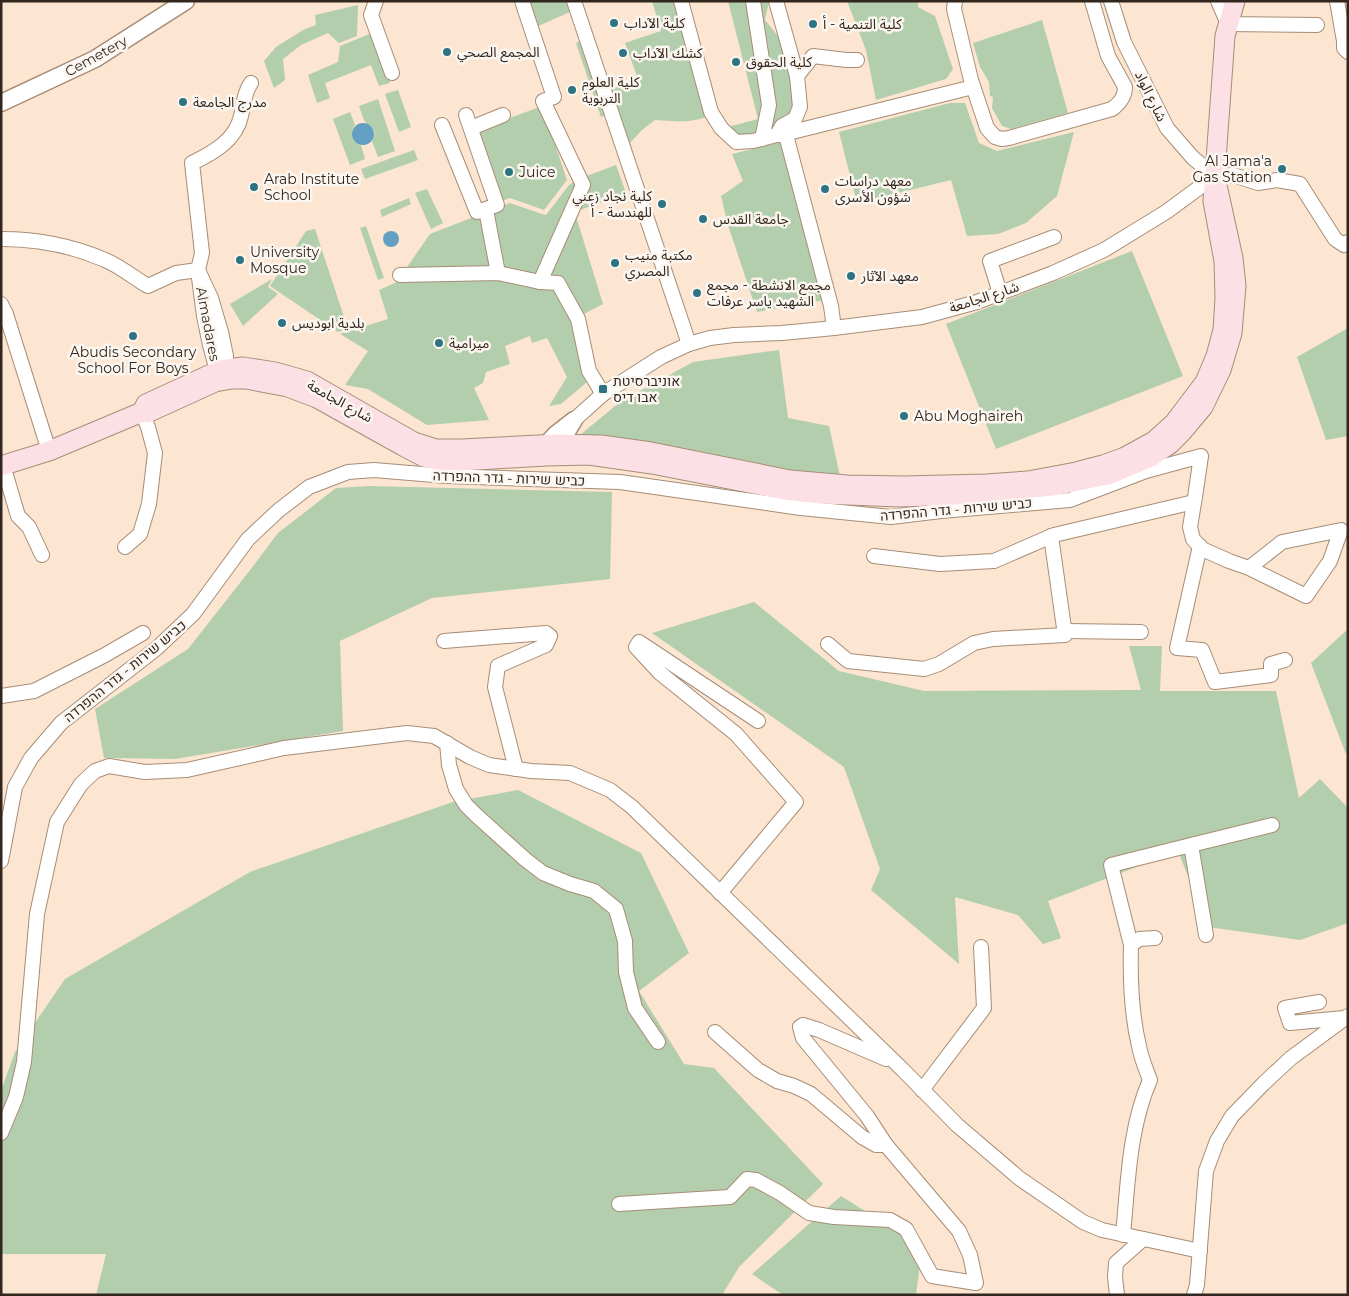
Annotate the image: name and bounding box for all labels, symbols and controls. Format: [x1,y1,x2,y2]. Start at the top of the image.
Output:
place label: كلية الآداب [624,14,685,32]
place label: كلية التنمية - أ [823,15,902,33]
marker: كلية الآداب [608,17,620,29]
marker: كلية التنمية - أ [807,18,819,30]
street label: Cemetery [62,31,131,80]
place label: المجمع الصحي [457,43,540,63]
place label: كشك الآداب [633,44,703,62]
marker: المجمع الصحي [441,46,453,58]
marker: كشك الآداب [617,47,629,59]
place label: كلية الحقوق [746,53,812,71]
marker: كلية الحقوق [730,56,742,68]
street label: شارع الواد [1129,68,1171,125]
place label: كلية العلوم التربوية [582,73,640,107]
marker: كلية العلوم التربوية [566,84,578,96]
place label: مدرج الجامعة [193,93,267,113]
marker: مدرج الجامعة [177,96,189,108]
place label: Al Jama'a Gas Station [1192,152,1272,186]
place label: Juice [518,163,555,181]
marker: Al Jama'a Gas Station [1276,163,1288,175]
marker: Juice [503,166,515,178]
place label: Arab Institute School [264,170,359,204]
place label: معهد دراسات شؤون الأسرى [835,172,912,206]
marker: Arab Institute School [248,181,260,193]
marker: معهد دراسات شؤون الأسرى [819,183,831,195]
place label: كلية نجاد زعني للهندسة - أ [572,187,652,221]
marker: كلية نجاد زعني للهندسة - أ [656,198,668,210]
place label: جامعة القدس [713,210,789,228]
marker: جامعة القدس [697,213,709,225]
place label: University Mosque [250,243,319,277]
place label: مكتبة منيب المصري [625,246,693,282]
marker: University Mosque [234,254,246,266]
marker: مكتبة منيب المصري [609,257,621,269]
place label: معهد الآثار [860,267,919,285]
marker: معهد الآثار [845,270,857,282]
place label: مجمع الانشطة - مجمع الشهيد ياسر عرفات [707,276,831,310]
street label: شارع الجامعة [947,277,1022,319]
street label: Almadares [192,285,224,363]
marker: مجمع الانشطة - مجمع الشهيد ياسر عرفات [691,287,703,299]
place label: بلدية ابوديس [292,314,365,332]
marker: بلدية ابوديس [276,317,288,329]
marker: Abudis Secondary School For Boys [127,330,139,342]
place label: ميرامية [449,334,489,352]
marker: ميرامية [433,337,445,349]
place label: Abudis Secondary School For Boys [70,343,197,377]
place label: אוניברסיטת אבו דיס [613,372,680,406]
street label: شارع الجامعة [303,376,376,428]
marker: אוניברסיטת אבו דיס [597,383,609,395]
place label: Abu Moghaireh [914,407,1023,425]
marker: Abu Moghaireh [898,410,910,422]
street label: כביש שירות - גדר ההפרדה [432,466,586,490]
street label: כביש שירות - גדר ההפרדה [879,493,1033,525]
street label: כביש שירות - גדר ההפרדה [60,616,190,726]

